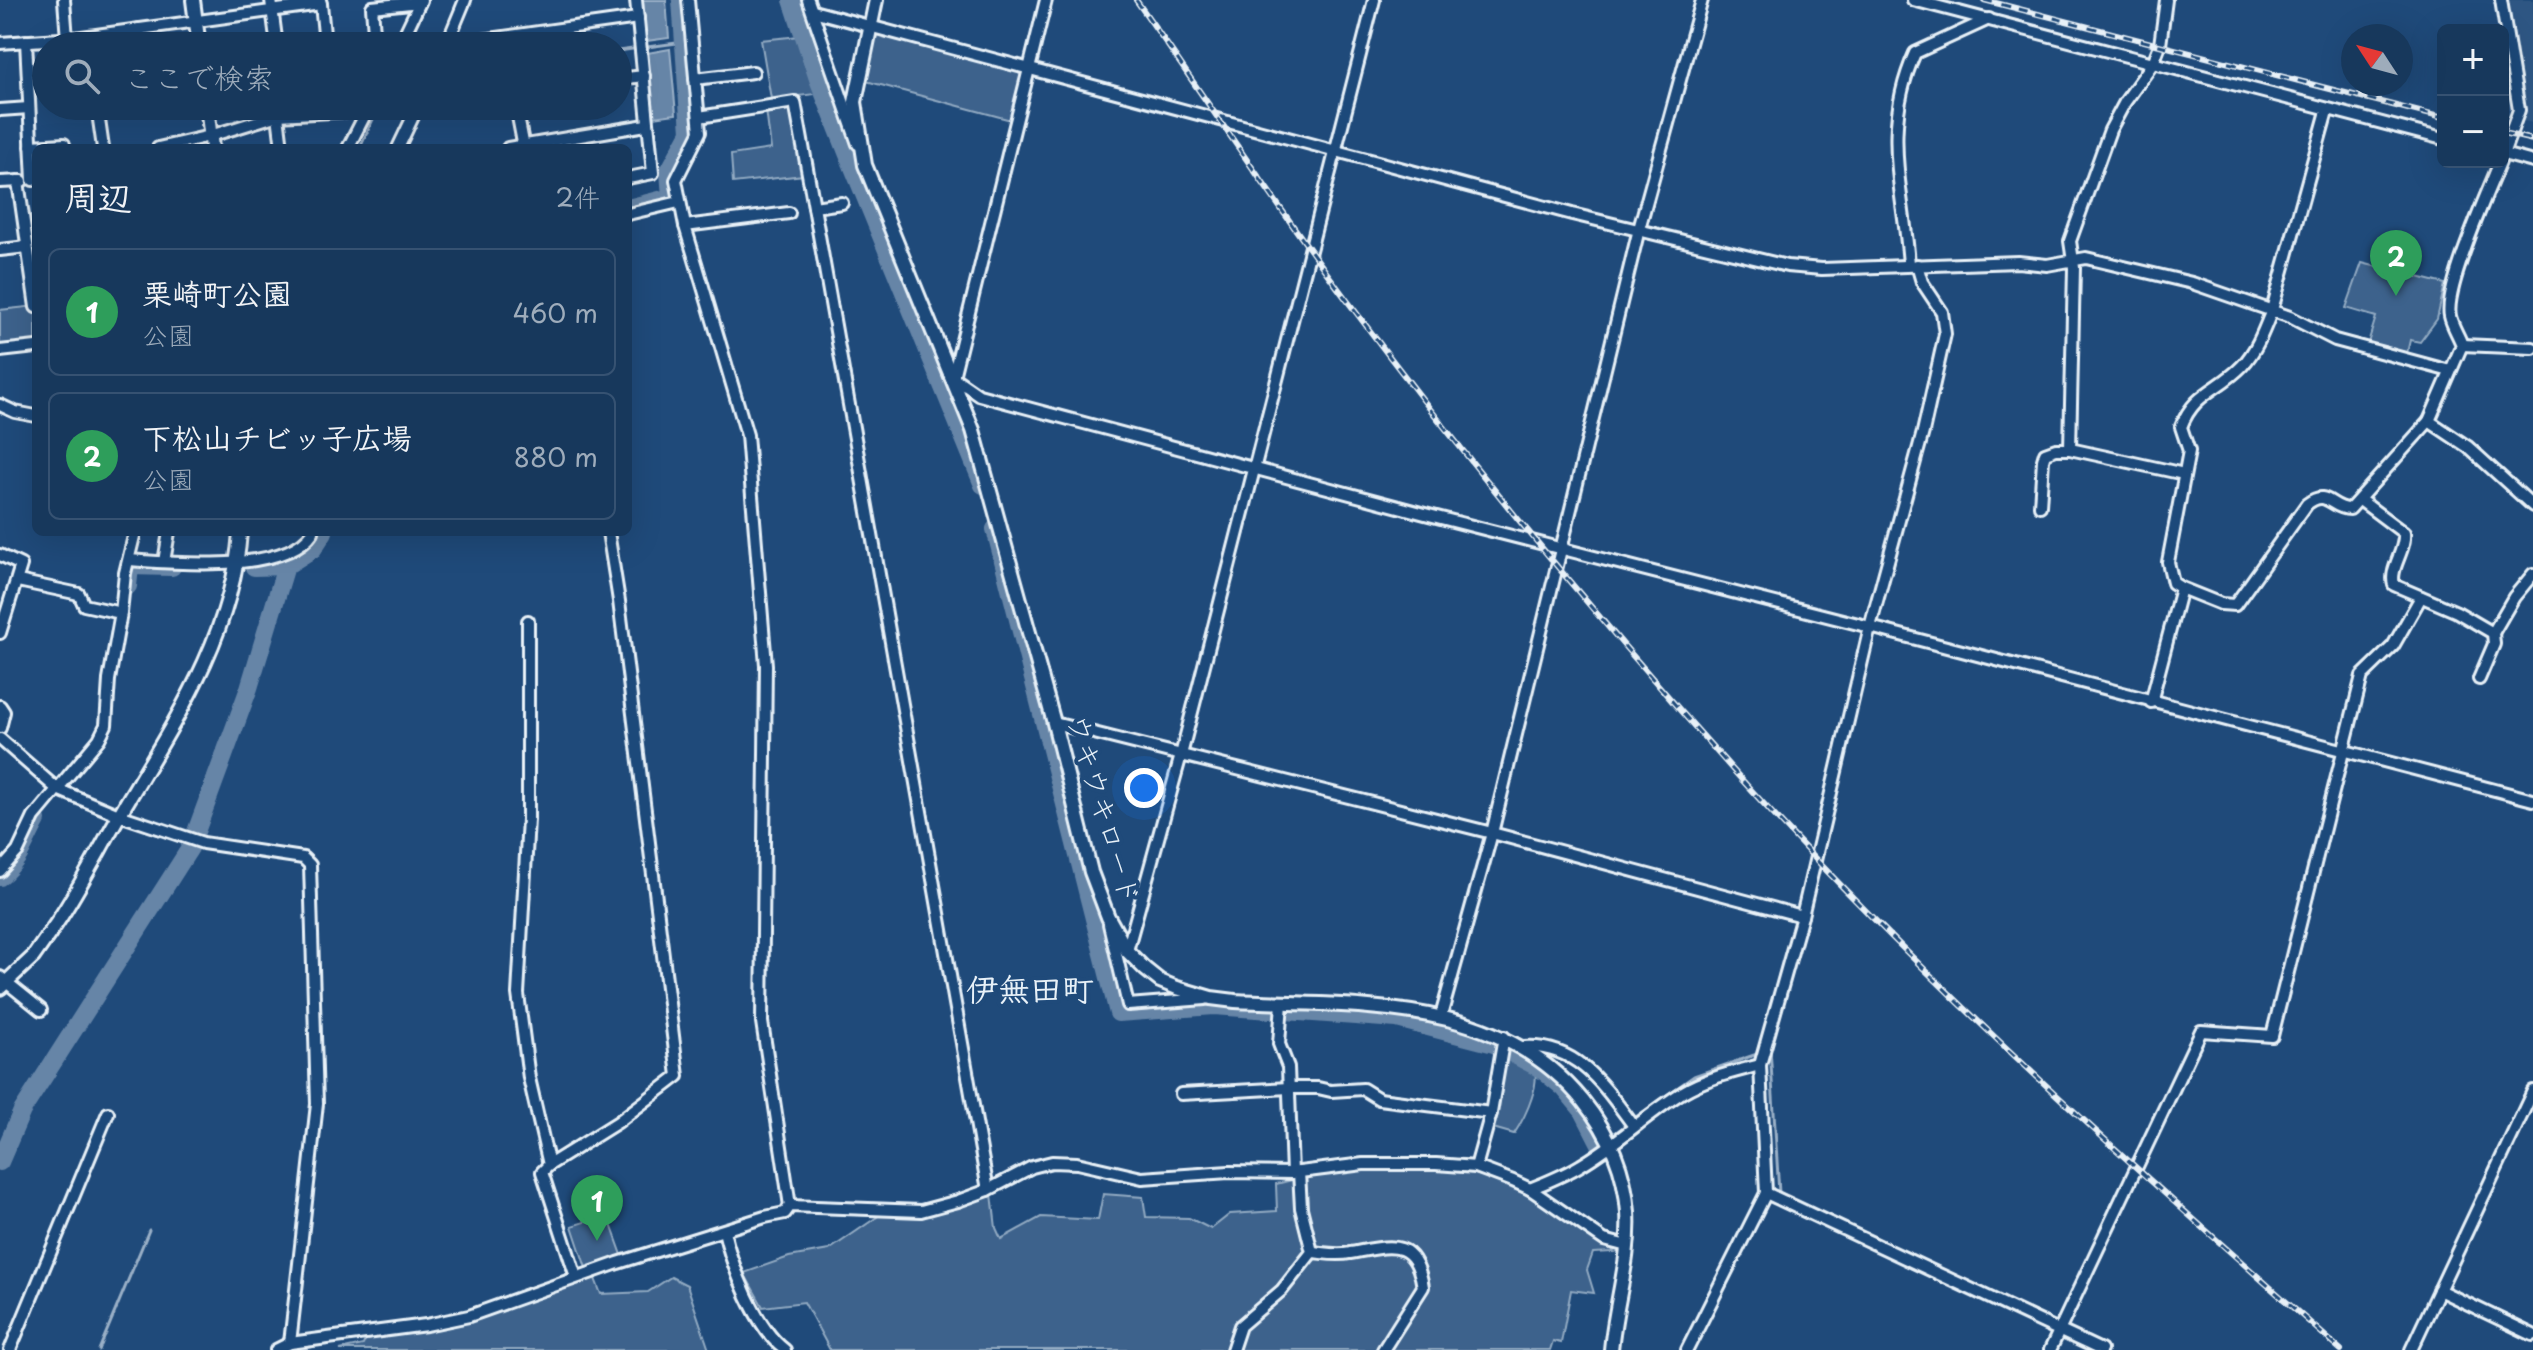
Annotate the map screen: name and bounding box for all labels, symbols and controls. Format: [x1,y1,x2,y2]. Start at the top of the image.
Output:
north arrow [2341,24,2413,96]
map controls [2437,24,2509,168]
button: + [2437,24,2509,96]
search box [32,32,632,120]
icon: search [60,54,104,98]
text: ここで検索 [124,54,274,99]
button: − [2437,96,2509,168]
text: 周辺 [64,170,132,222]
text: 2件 [556,177,600,216]
pin: 2 [2370,230,2422,296]
text: 栗崎町公園 [142,270,292,315]
text: 1 [86,293,98,332]
text: 460 m [513,293,598,332]
text: 公園 [142,315,194,354]
text: 下松山チビッ子広場 [142,414,412,459]
text: 2 [83,437,101,476]
text: 880 m [514,437,598,476]
text: 公園 [142,459,194,498]
street label: ウキウキロード [1058,708,1153,909]
your location [1124,768,1164,808]
district label: 伊無田町 [966,964,1094,1012]
pin: 1 [571,1175,623,1241]

